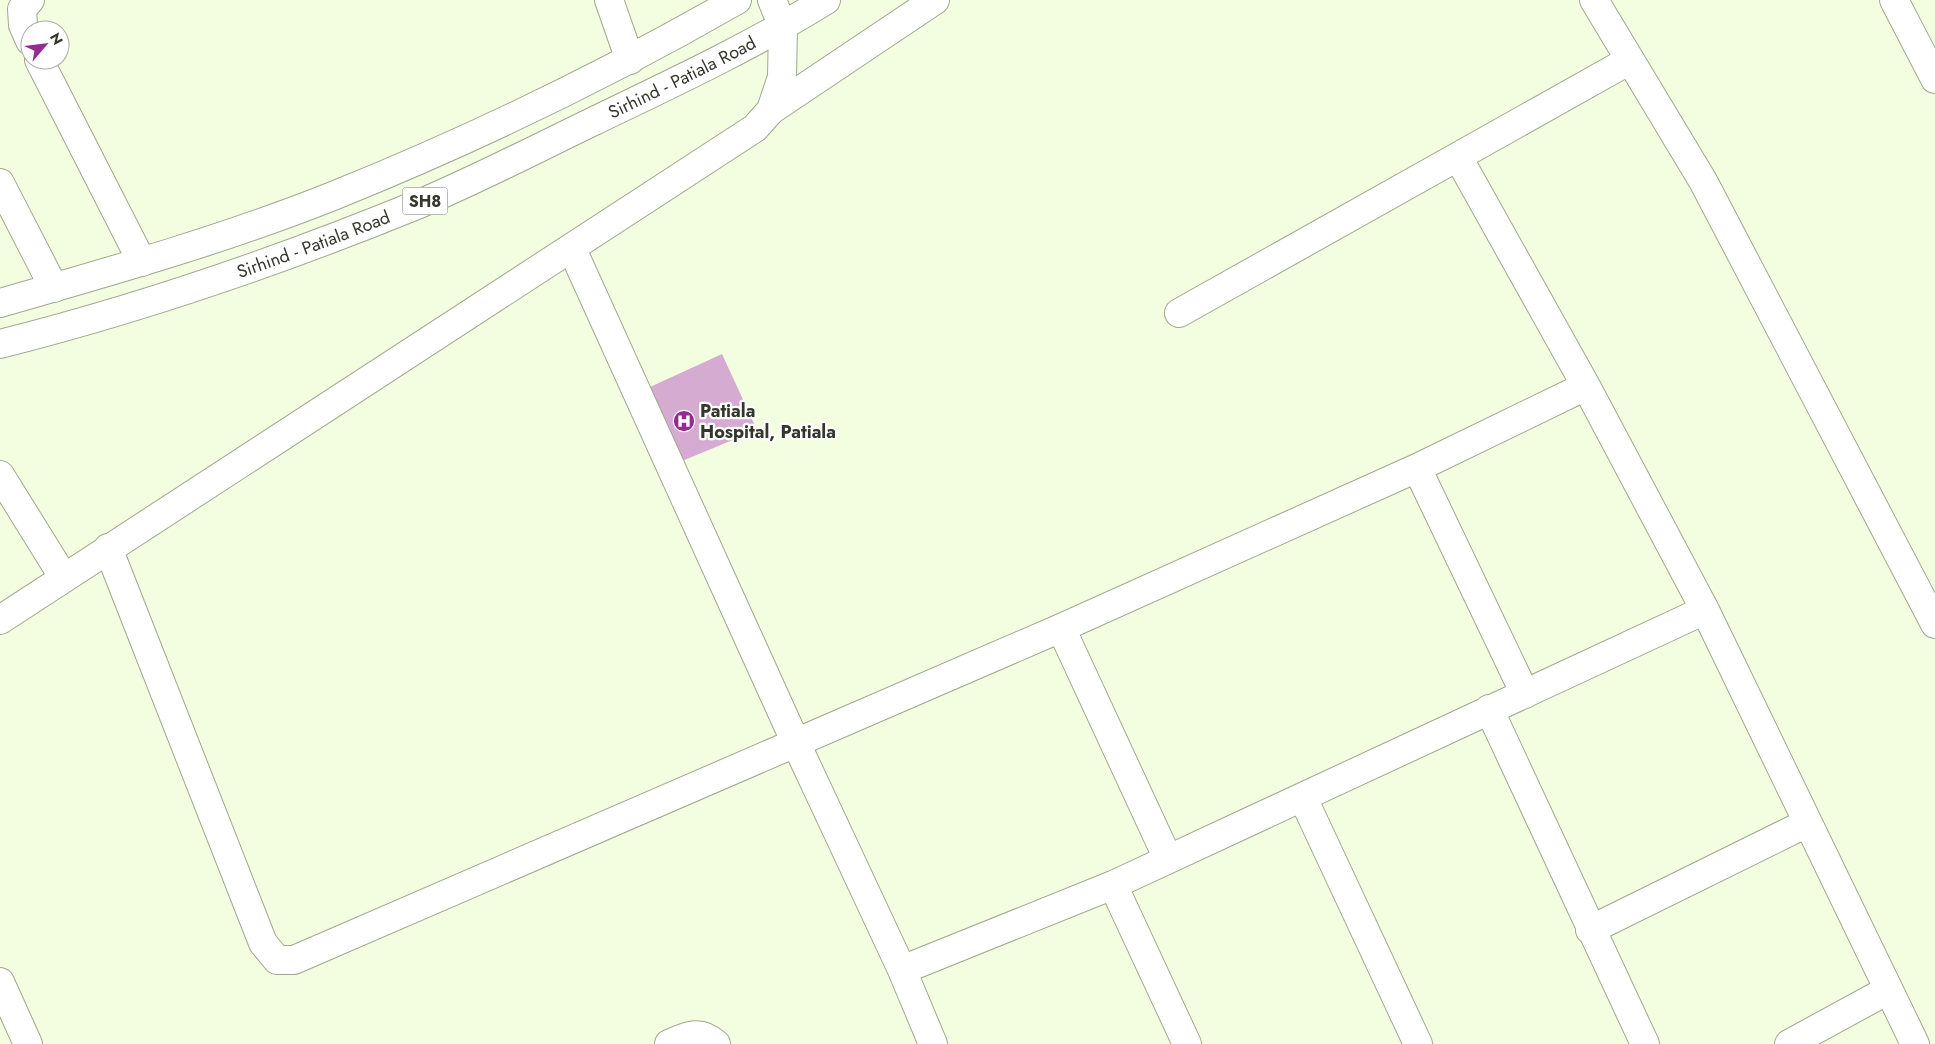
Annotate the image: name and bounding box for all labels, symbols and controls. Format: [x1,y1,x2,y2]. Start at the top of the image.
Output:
north arrow [20,20,70,70]
text: N [45,29,68,49]
street label: Sirhind - Patiala Road [604,30,761,125]
road number: SH8 [402,188,448,215]
street label: Sirhind - Patiala Road [233,204,394,285]
place label: Patiala Hospital, Patiala [700,398,836,445]
hospital icon: Patiala Hospital, Patiala [672,409,696,433]

